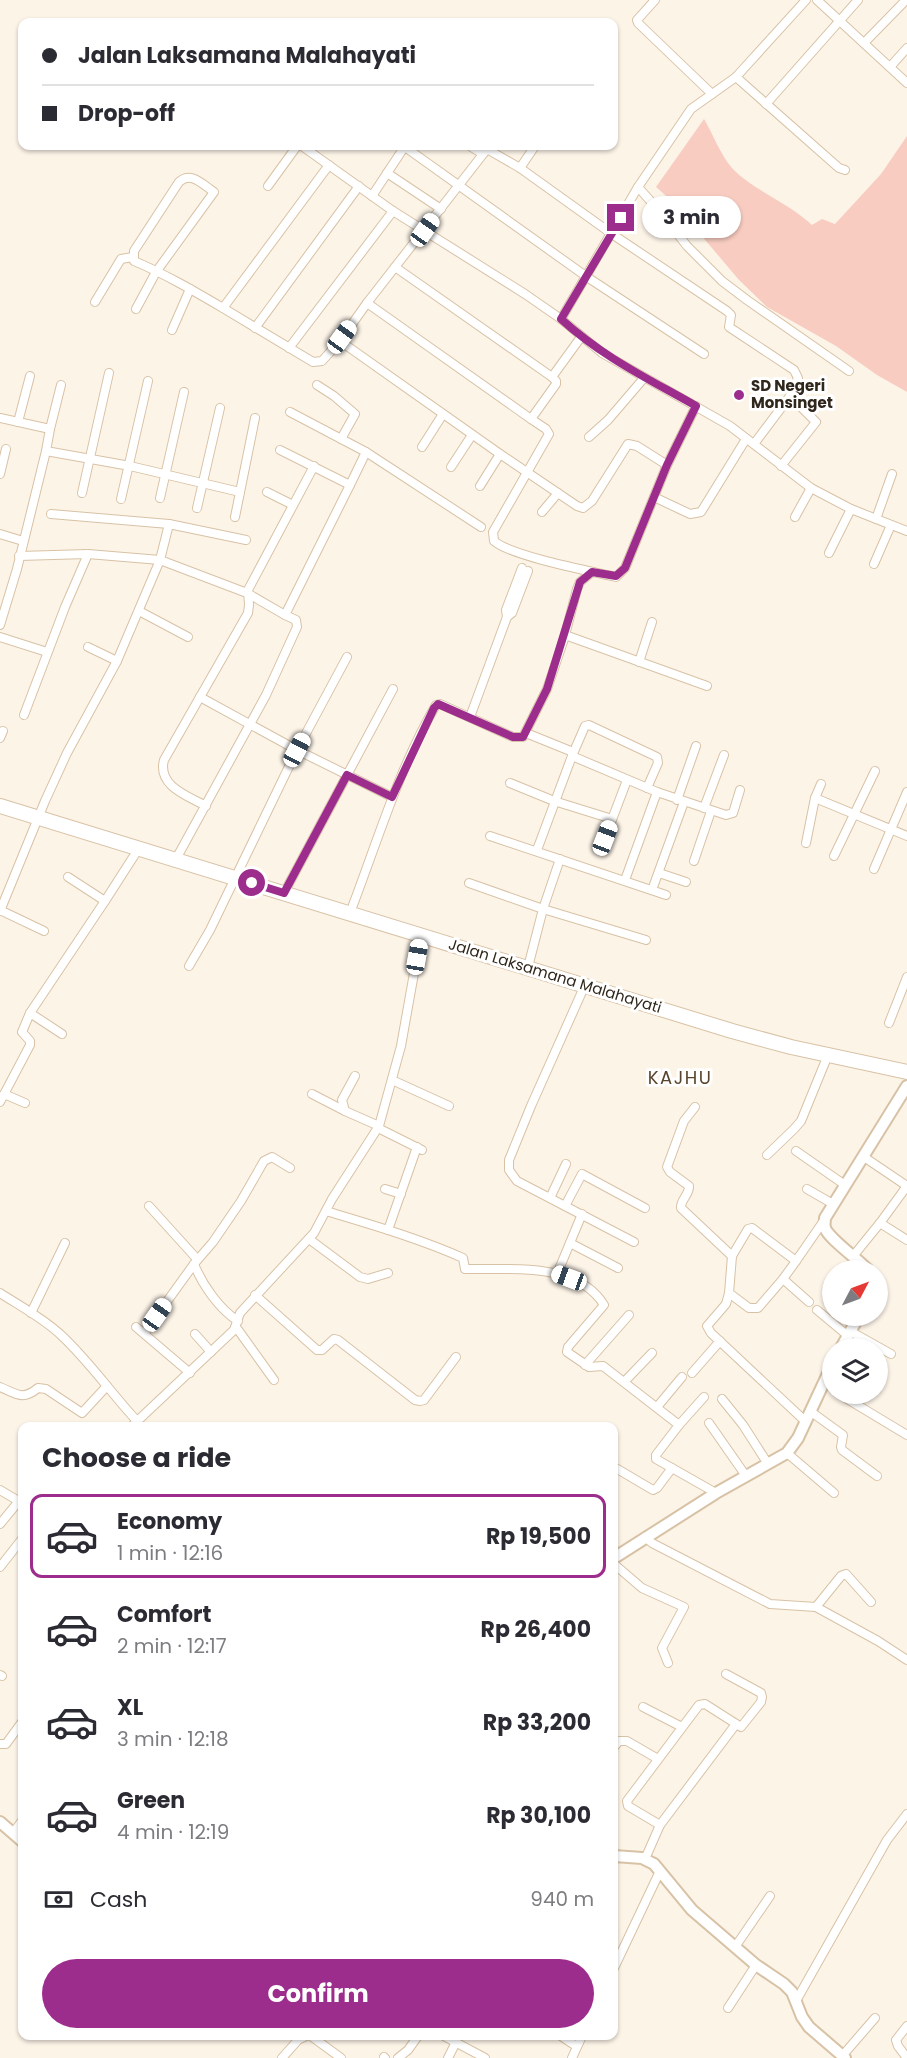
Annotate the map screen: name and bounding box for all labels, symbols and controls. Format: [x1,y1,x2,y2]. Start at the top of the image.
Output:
text: Jalan Laksamana Malahayati [78,40,416,71]
text: Drop-off [78,98,175,129]
callout: 3 min [642,197,741,239]
text: 3 min [663,203,720,231]
route end [607,204,634,231]
car [407,210,443,250]
car [324,317,360,357]
place label: SD Negeri Monsinget [751,375,833,413]
marker: SD Negeri Monsinget [732,388,746,402]
car [281,730,313,770]
car [590,818,620,858]
route start [238,869,265,896]
street label: Jalan Laksamana Malahayati [446,933,664,1018]
car [405,938,429,976]
district label: KAJHU [648,1065,712,1090]
north arrow [822,1260,888,1326]
map controls [822,1260,888,1404]
car [549,1263,589,1293]
car [139,1295,175,1335]
button: layers [822,1338,888,1404]
text: Choose a ride [42,1439,231,1476]
text: Economy [117,1506,222,1537]
icon: car [45,1509,99,1563]
text: Rp 19,500 [486,1521,591,1552]
text: 1 min · 12:16 [117,1539,223,1567]
text: Comfort [117,1599,211,1630]
icon: car [45,1602,99,1656]
text: Rp 26,400 [481,1614,591,1645]
text: 2 min · 12:17 [117,1632,227,1660]
text: XL [117,1692,143,1723]
icon: car [45,1695,99,1749]
text: Rp 33,200 [483,1707,591,1738]
text: 3 min · 12:18 [117,1725,229,1753]
text: Green [117,1785,185,1816]
icon: car [45,1788,99,1842]
text: Rp 30,100 [486,1800,591,1831]
text: 4 min · 12:19 [117,1818,229,1846]
icon: cash [42,1883,75,1916]
text: Cash [90,1884,147,1915]
text: 940 m [530,1885,594,1913]
button: Confirm [42,1959,594,2028]

